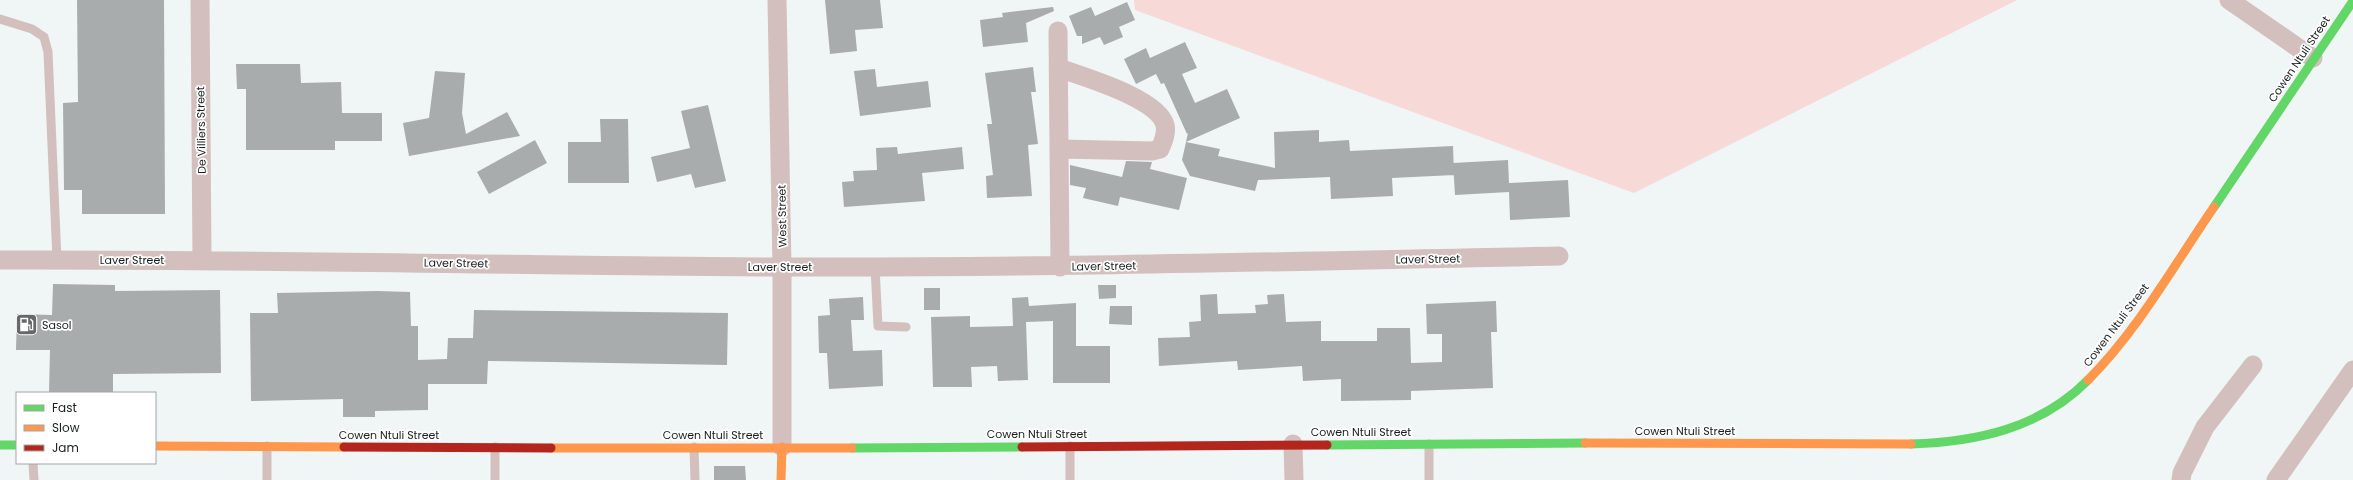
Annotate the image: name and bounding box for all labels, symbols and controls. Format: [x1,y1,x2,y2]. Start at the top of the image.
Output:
street label: Cowen Ntuli Street [2264,13,2334,105]
street label: De Villiers Street [192,86,210,174]
street label: West Street [773,185,791,247]
street label: Laver Street [1396,250,1460,268]
street label: Laver Street [100,252,164,268]
street label: Laver Street [424,254,488,272]
street label: Laver Street [1072,257,1136,275]
street label: Laver Street [748,259,812,275]
street label: Cowen Ntuli Street [2079,280,2153,370]
fuel station icon: Sasol [14,312,40,338]
place label: Sasol [42,317,71,333]
legend [16,392,156,464]
text: Fast [52,399,77,416]
text: Slow [52,419,80,436]
street label: Cowen Ntuli Street [1635,423,1735,439]
street label: Cowen Ntuli Street [1311,424,1411,440]
street label: Cowen Ntuli Street [987,426,1087,442]
street label: Cowen Ntuli Street [339,427,439,443]
street label: Cowen Ntuli Street [663,427,763,443]
text: Jam [52,439,79,456]

